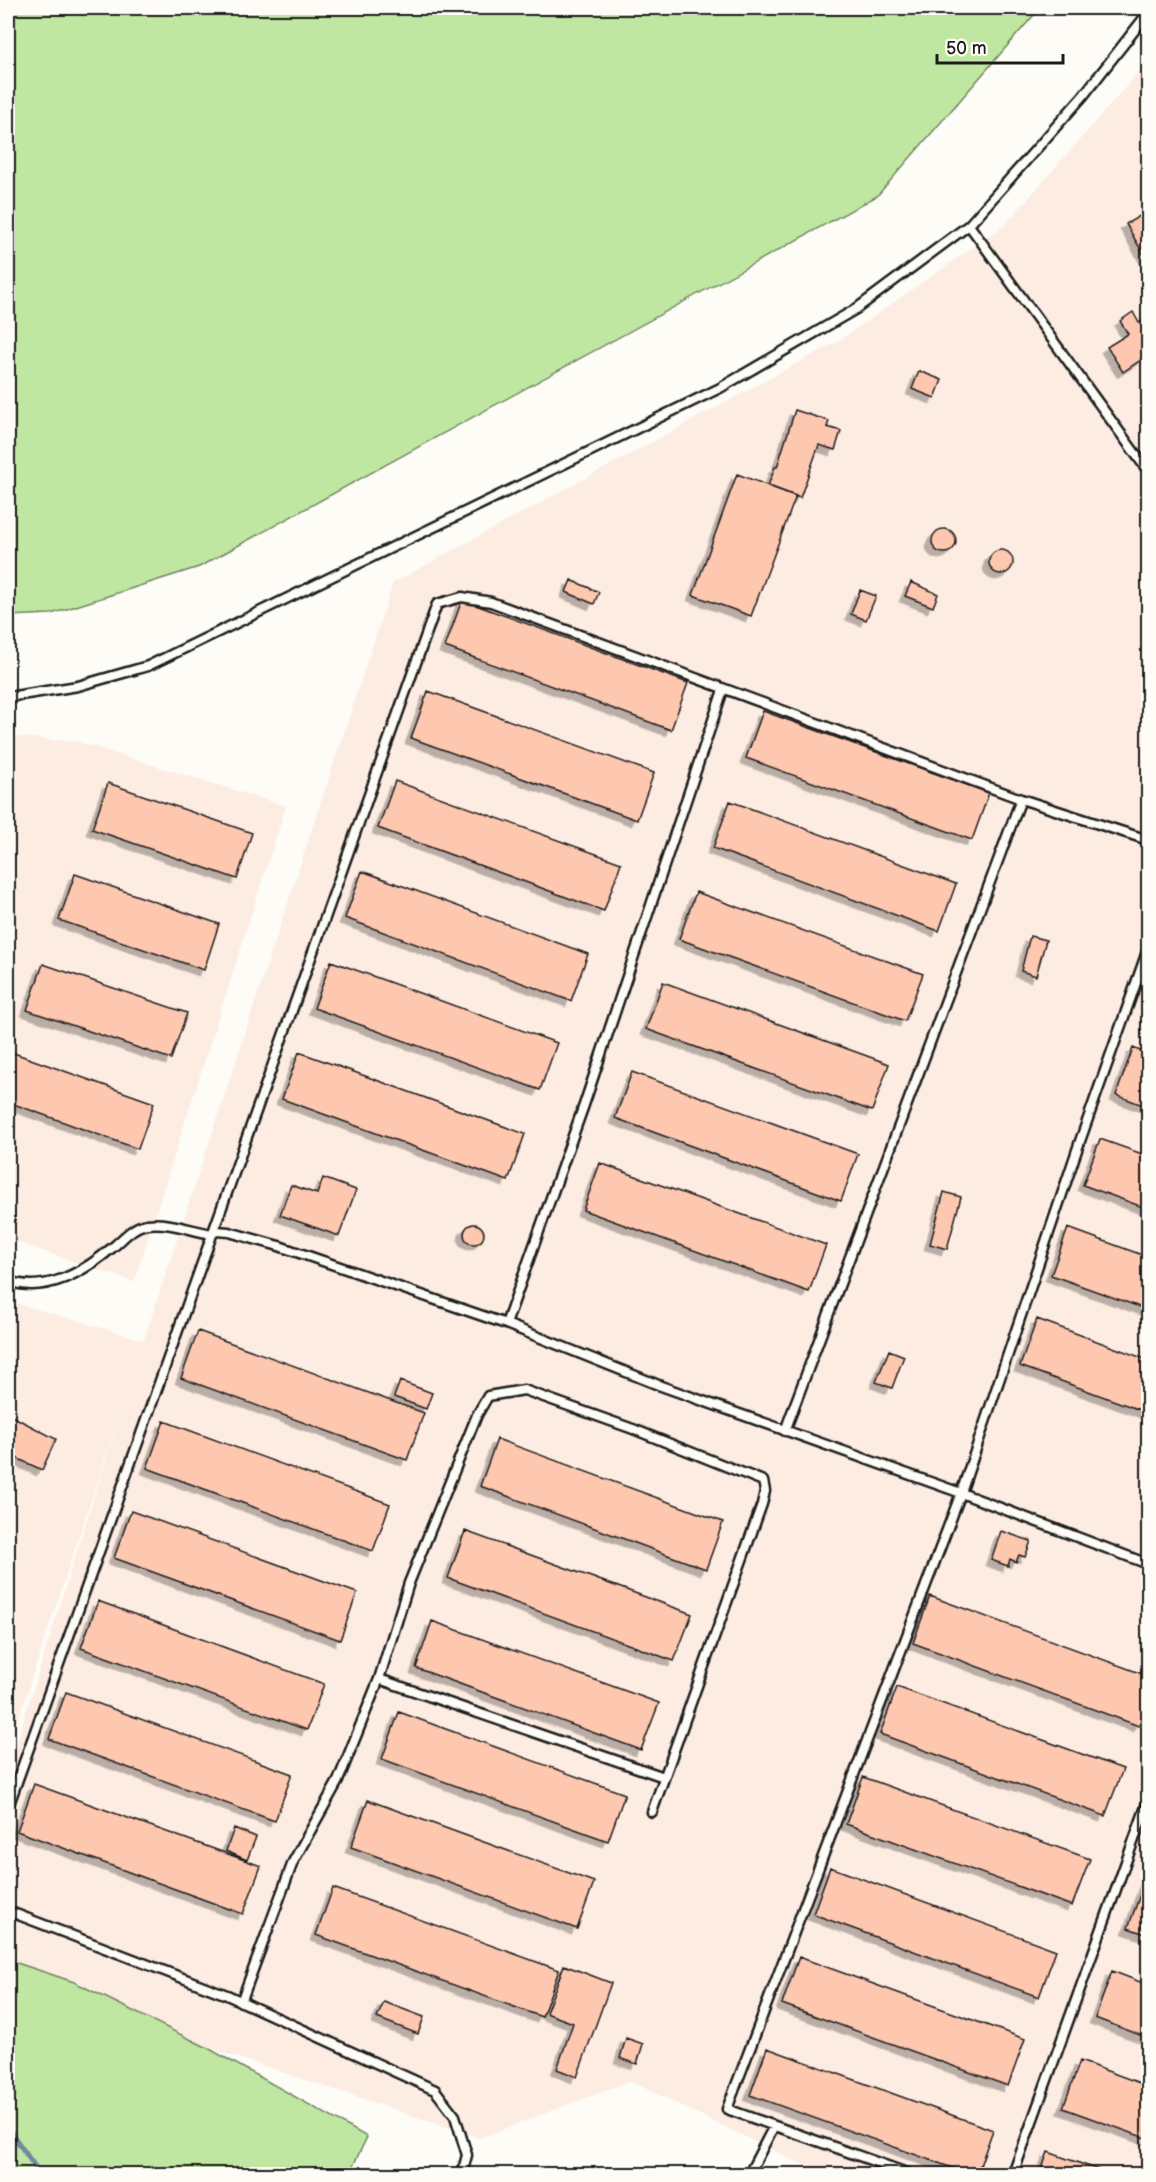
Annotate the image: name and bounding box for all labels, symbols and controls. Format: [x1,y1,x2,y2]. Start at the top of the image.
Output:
scale bar [937,27,1063,65]
text: 50 m [946,38,987,59]

